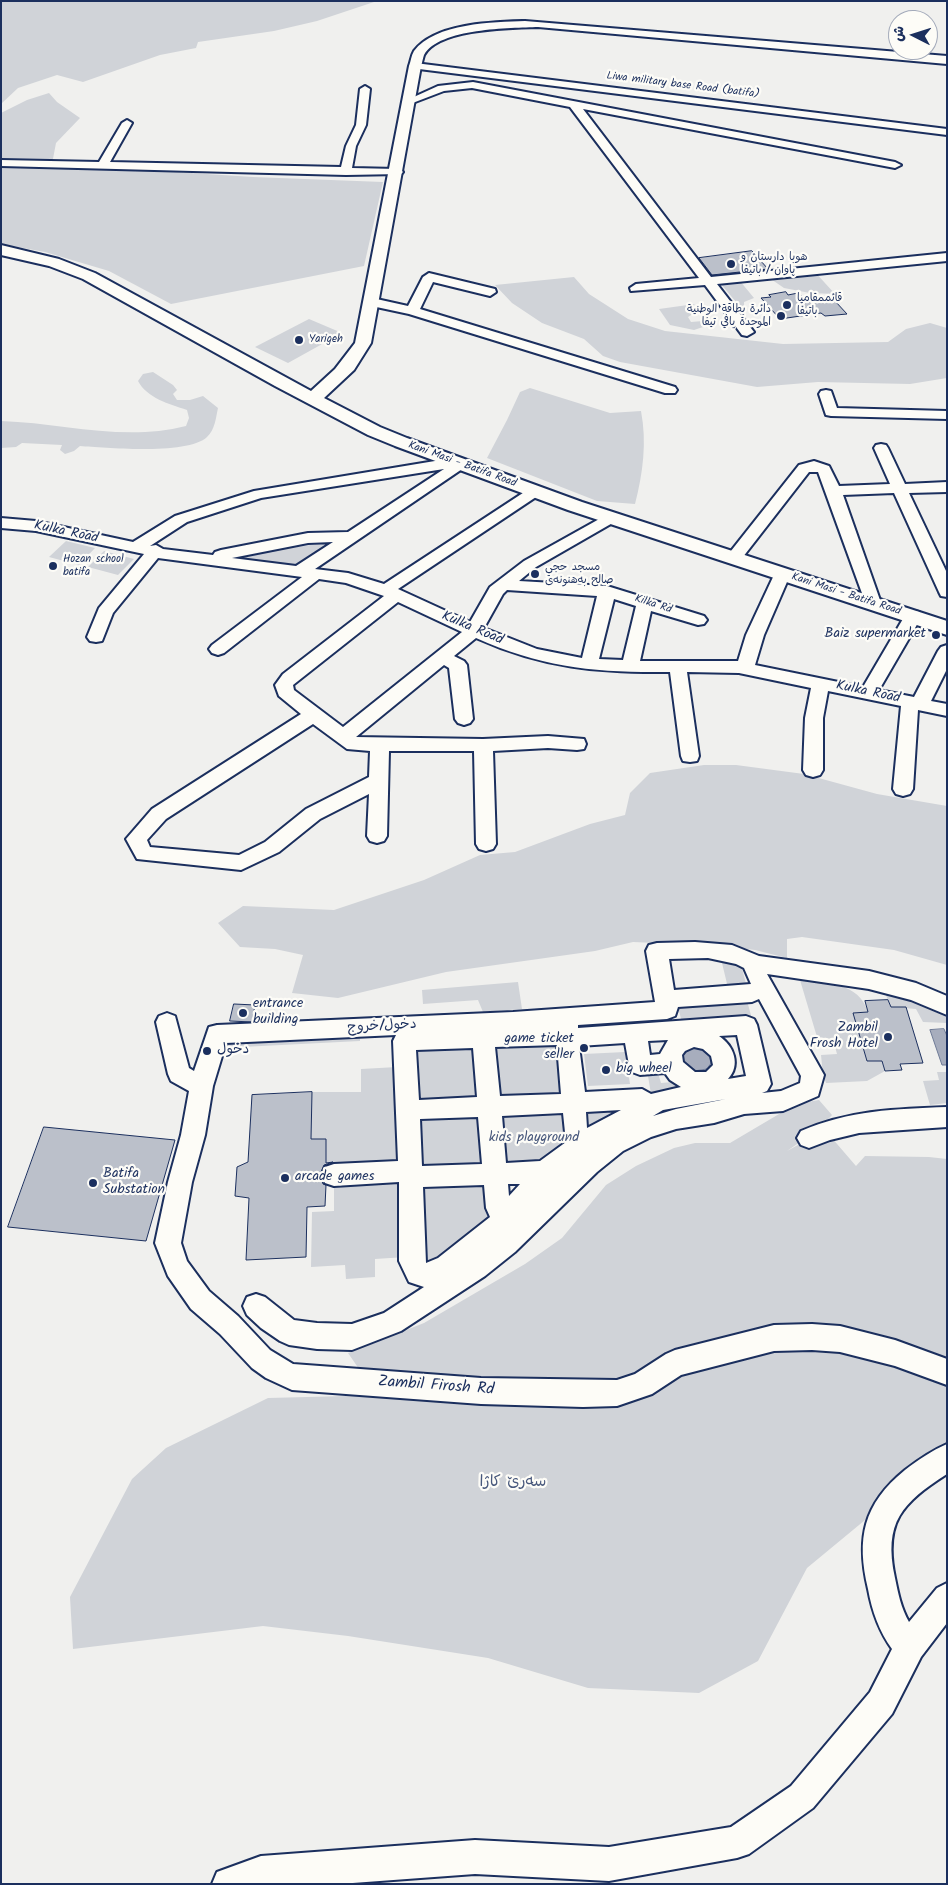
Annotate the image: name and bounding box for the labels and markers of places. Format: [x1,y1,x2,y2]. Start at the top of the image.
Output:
place label: هوبا دارستان و پاوان / باتيفا [741,251,807,277]
marker: هوبا دارستان و پاوان / باتيفا [725,258,737,270]
place label: قائممقاميا باتيفا [797,292,842,318]
marker: قائممقاميا باتيفا [781,299,793,311]
place label: دائرة بطاقة الوطنية الموحدة بافي تيفا [687,303,771,329]
marker: دائرة بطاقة الوطنية الموحدة بافي تيفا [775,310,787,322]
place label: Yarigeh [309,333,343,347]
marker: Yarigeh [293,334,305,346]
place label: Hozan school batifa [63,553,124,579]
marker: Hozan school batifa [47,560,59,572]
place label: مسجد حجي صالح بەھنونەی [545,561,613,587]
marker: مسجد حجي صالح بەھنونەی [529,568,541,580]
place label: Baiz supermarket [824,627,926,643]
marker: Baiz supermarket [930,629,942,641]
place label: entrance building [253,997,303,1030]
marker: entrance building [237,1007,249,1019]
place label: Zambil Frosh Hotel [810,1021,878,1054]
marker: Zambil Frosh Hotel [882,1031,894,1043]
place label: game ticket seller [504,1032,574,1064]
marker: game ticket seller [578,1042,590,1054]
place label: دخول [217,1043,249,1059]
marker: دخول [201,1045,213,1057]
place label: big wheel [616,1062,672,1078]
marker: big wheel [600,1064,612,1076]
place label: Batifa Substation [103,1167,165,1200]
place label: arcade games [295,1170,375,1186]
marker: arcade games [279,1172,291,1184]
marker: Batifa Substation [87,1177,99,1189]

